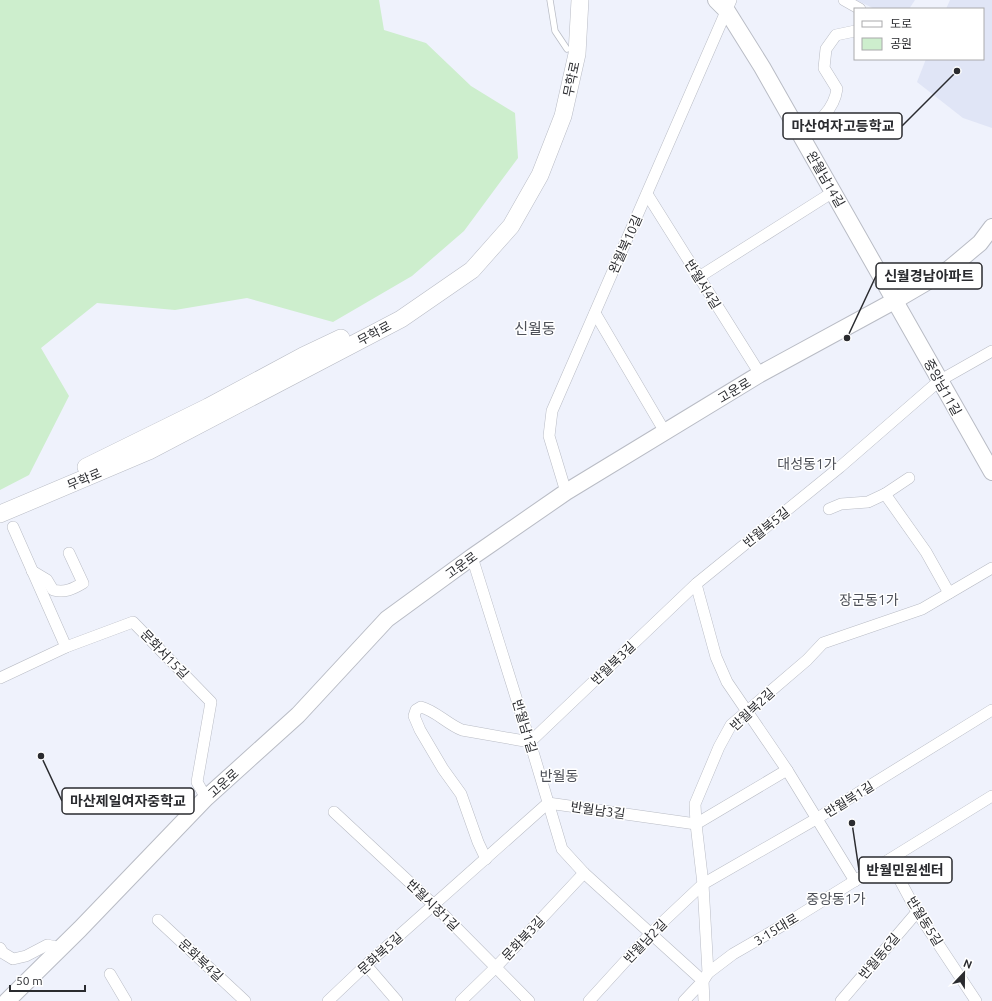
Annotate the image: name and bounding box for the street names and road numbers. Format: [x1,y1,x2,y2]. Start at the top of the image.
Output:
street label: 무학로 [560,60,582,98]
street label: 완월남14길 [804,148,848,210]
street label: 완월북10길 [606,213,644,275]
street label: 반월서4길 [682,257,724,311]
street label: 무학로 [355,318,393,348]
street label: 중앙남11길 [922,356,964,418]
street label: 고운로 [715,375,753,405]
street label: 무학로 [65,466,103,492]
street label: 반월북5길 [740,504,792,550]
street label: 고운로 [442,549,480,581]
street label: 문화서15길 [138,627,192,681]
street label: 반월북3길 [588,639,638,687]
street label: 반월북2길 [727,685,777,733]
street label: 반월남1길 [510,698,540,754]
street label: 고운로 [205,766,241,800]
street label: 반월북1길 [822,778,876,820]
street label: 반월남3길 [570,799,626,821]
street label: 반월시장1길 [404,877,462,933]
street label: 반월동5길 [904,894,946,948]
street label: 3·15대로 [751,910,801,948]
street label: 문화북3길 [499,913,547,963]
street label: 반월남2길 [621,916,669,966]
street label: 문화북5길 [355,929,405,977]
street label: 반월동6길 [856,930,902,982]
street label: 문화북4길 [176,936,226,984]

